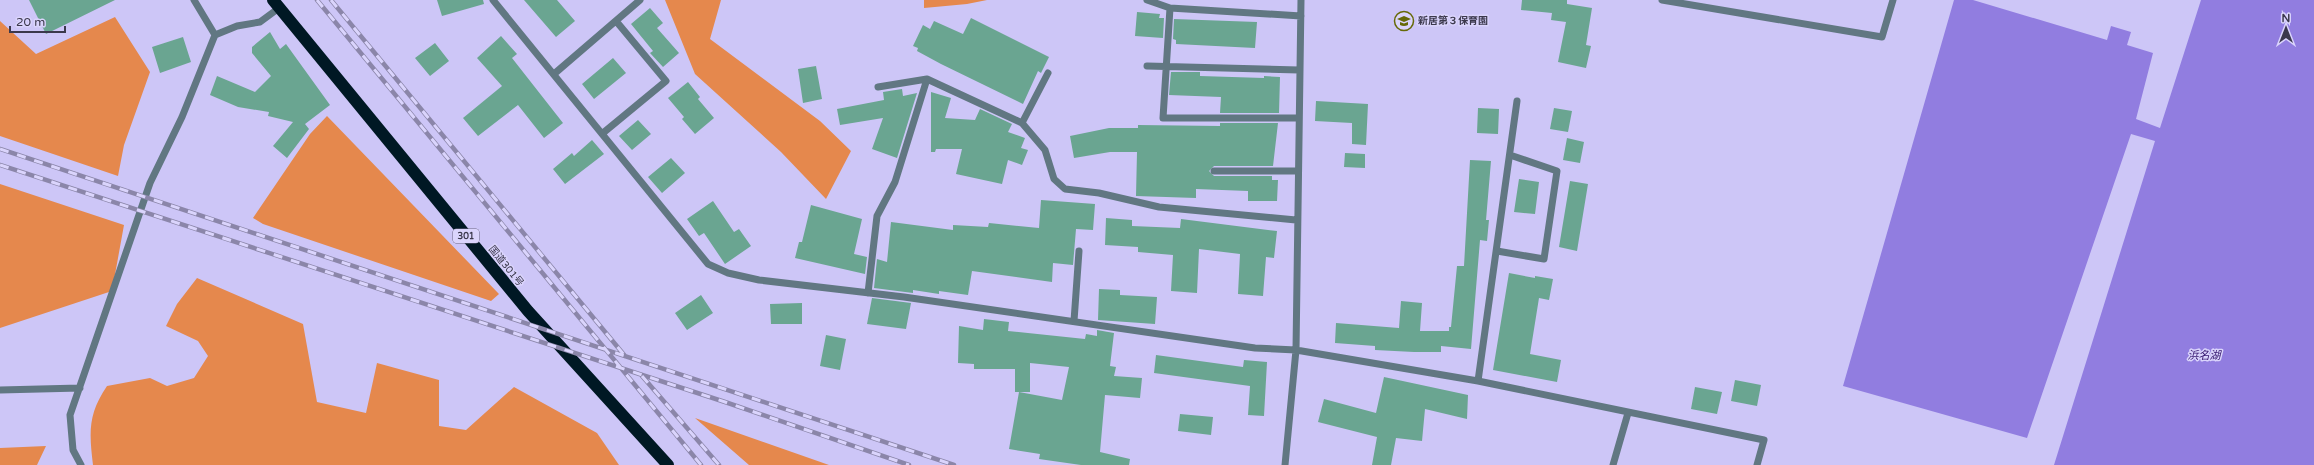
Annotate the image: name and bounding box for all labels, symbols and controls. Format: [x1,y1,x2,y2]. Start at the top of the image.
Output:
scale bar [10,8,65,34]
north arrow [2266,8,2306,48]
school or university icon: 新居第３保育園 [1393,10,1415,32]
text: N [2282,12,2290,25]
text: 20 m [16,15,45,29]
place label: 新居第３保育園 [1418,15,1488,27]
road number: 301 [453,229,479,243]
street label: 国道301号 [486,243,526,289]
water label: 浜名湖 [2188,349,2222,362]

